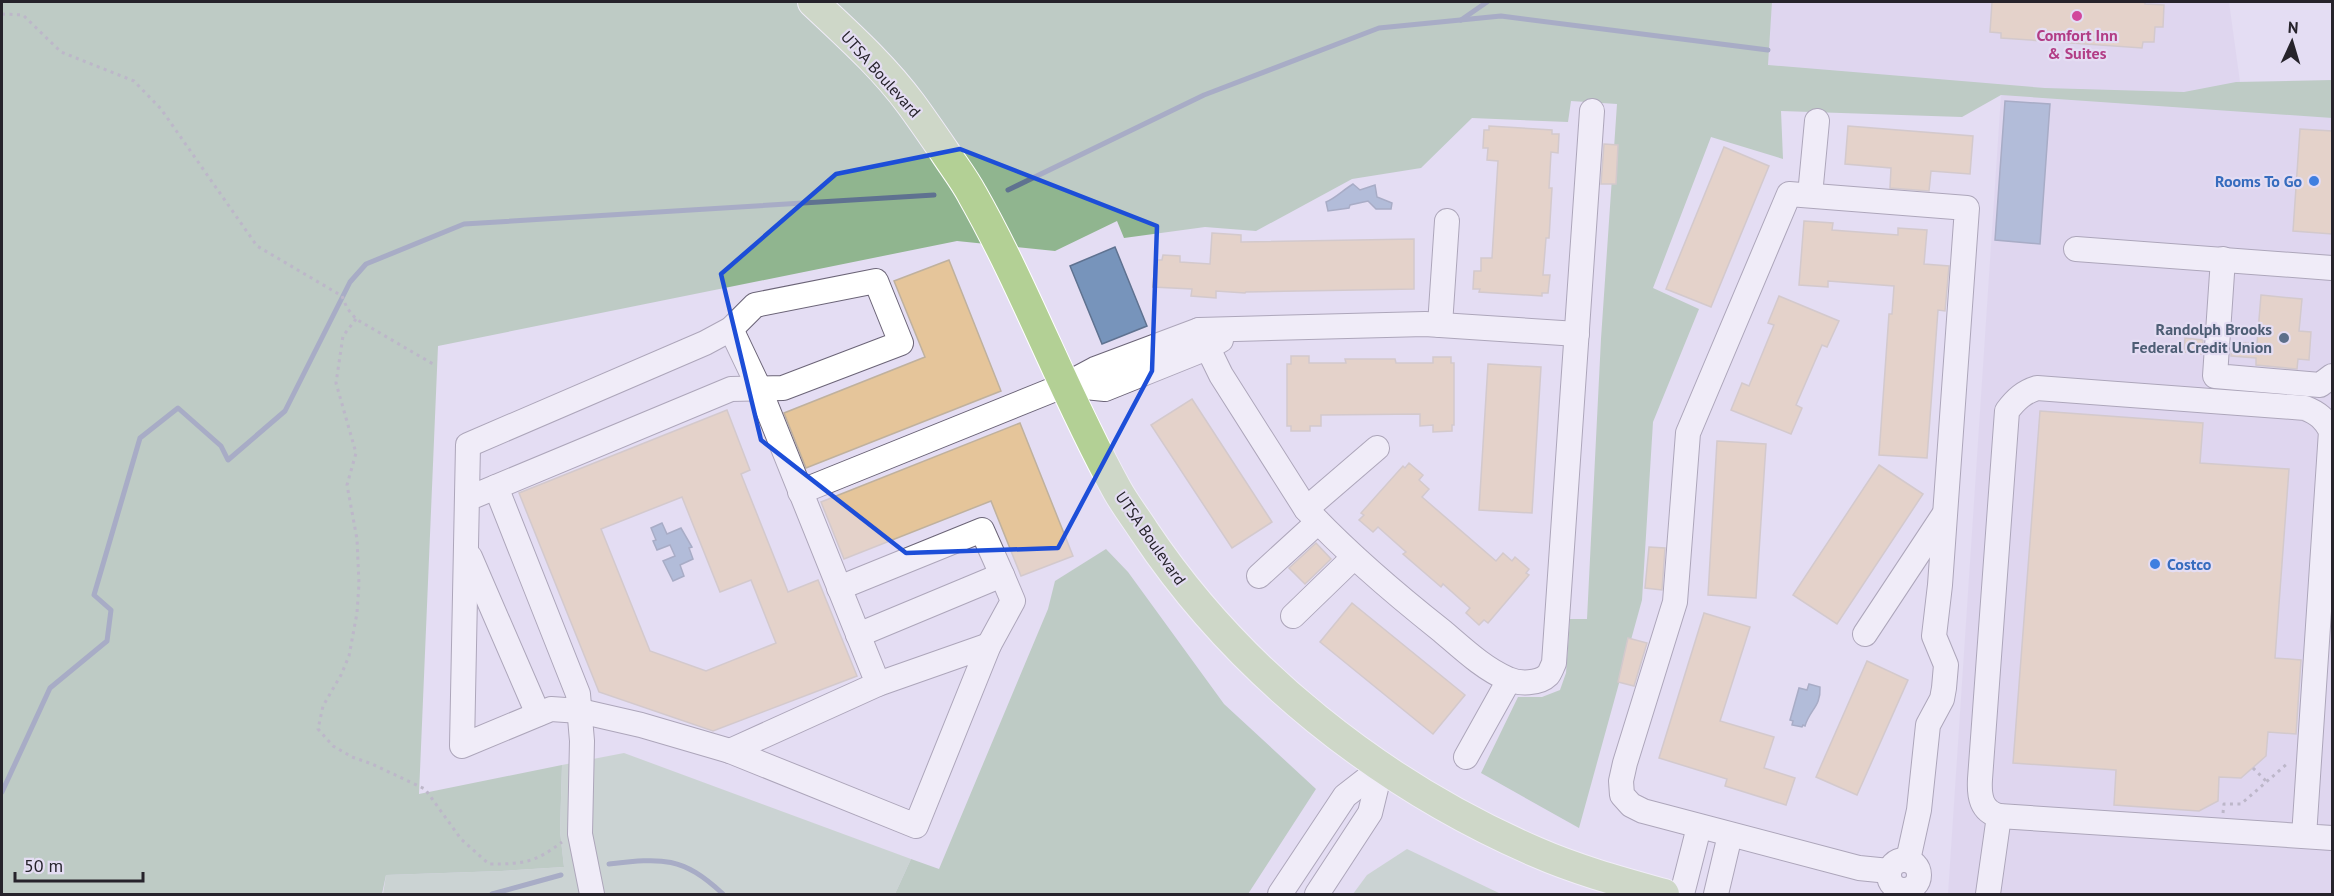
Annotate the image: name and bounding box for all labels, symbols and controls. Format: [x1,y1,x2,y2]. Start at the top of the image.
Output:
marker: Comfort Inn & Suites [2070,9,2084,23]
north arrow [2262,12,2322,72]
text: N [2287,17,2299,37]
place label: Comfort Inn & Suites [2036,25,2118,63]
street label: UTSA Boulevard [837,27,925,121]
place label: Rooms To Go [2215,171,2302,191]
marker: Rooms To Go [2307,174,2321,188]
place label: Randolph Brooks Federal Credit Union [2131,319,2272,357]
marker: Randolph Brooks Federal Credit Union [2277,331,2291,345]
street label: UTSA Boulevard [1111,487,1191,589]
place label: Costco [2167,554,2212,574]
marker: Costco [2148,557,2162,571]
scale bar [15,845,142,883]
text: 50 m [24,854,63,877]

